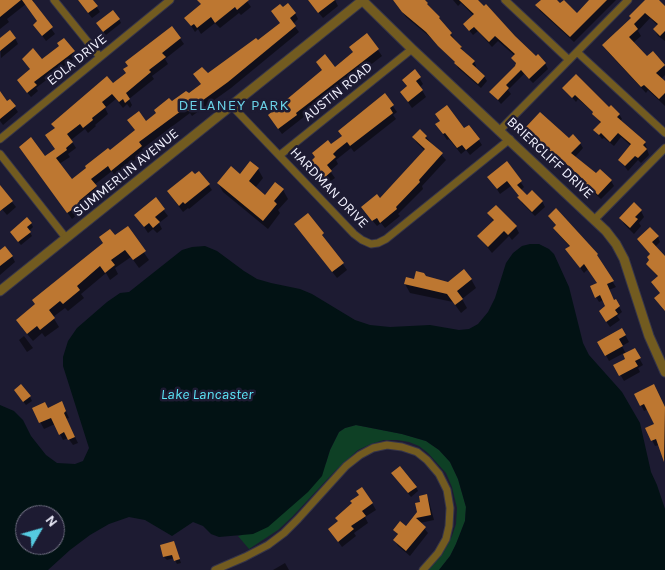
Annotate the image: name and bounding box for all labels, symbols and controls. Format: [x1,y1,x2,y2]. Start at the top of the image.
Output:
street label: EOLA DRIVE [44,31,110,89]
street label: AUSTIN ROAD [300,59,376,125]
district label: DELANEY PARK [177,97,291,115]
street label: BRIERCLIFF DRIVE [503,114,597,202]
street label: SUMMERLIN AVENUE [70,125,182,221]
street label: HARDMAN DRIVE [286,144,372,232]
water label: Lake Lancaster [161,386,253,404]
north arrow [15,505,65,555]
text: N [42,512,61,530]

